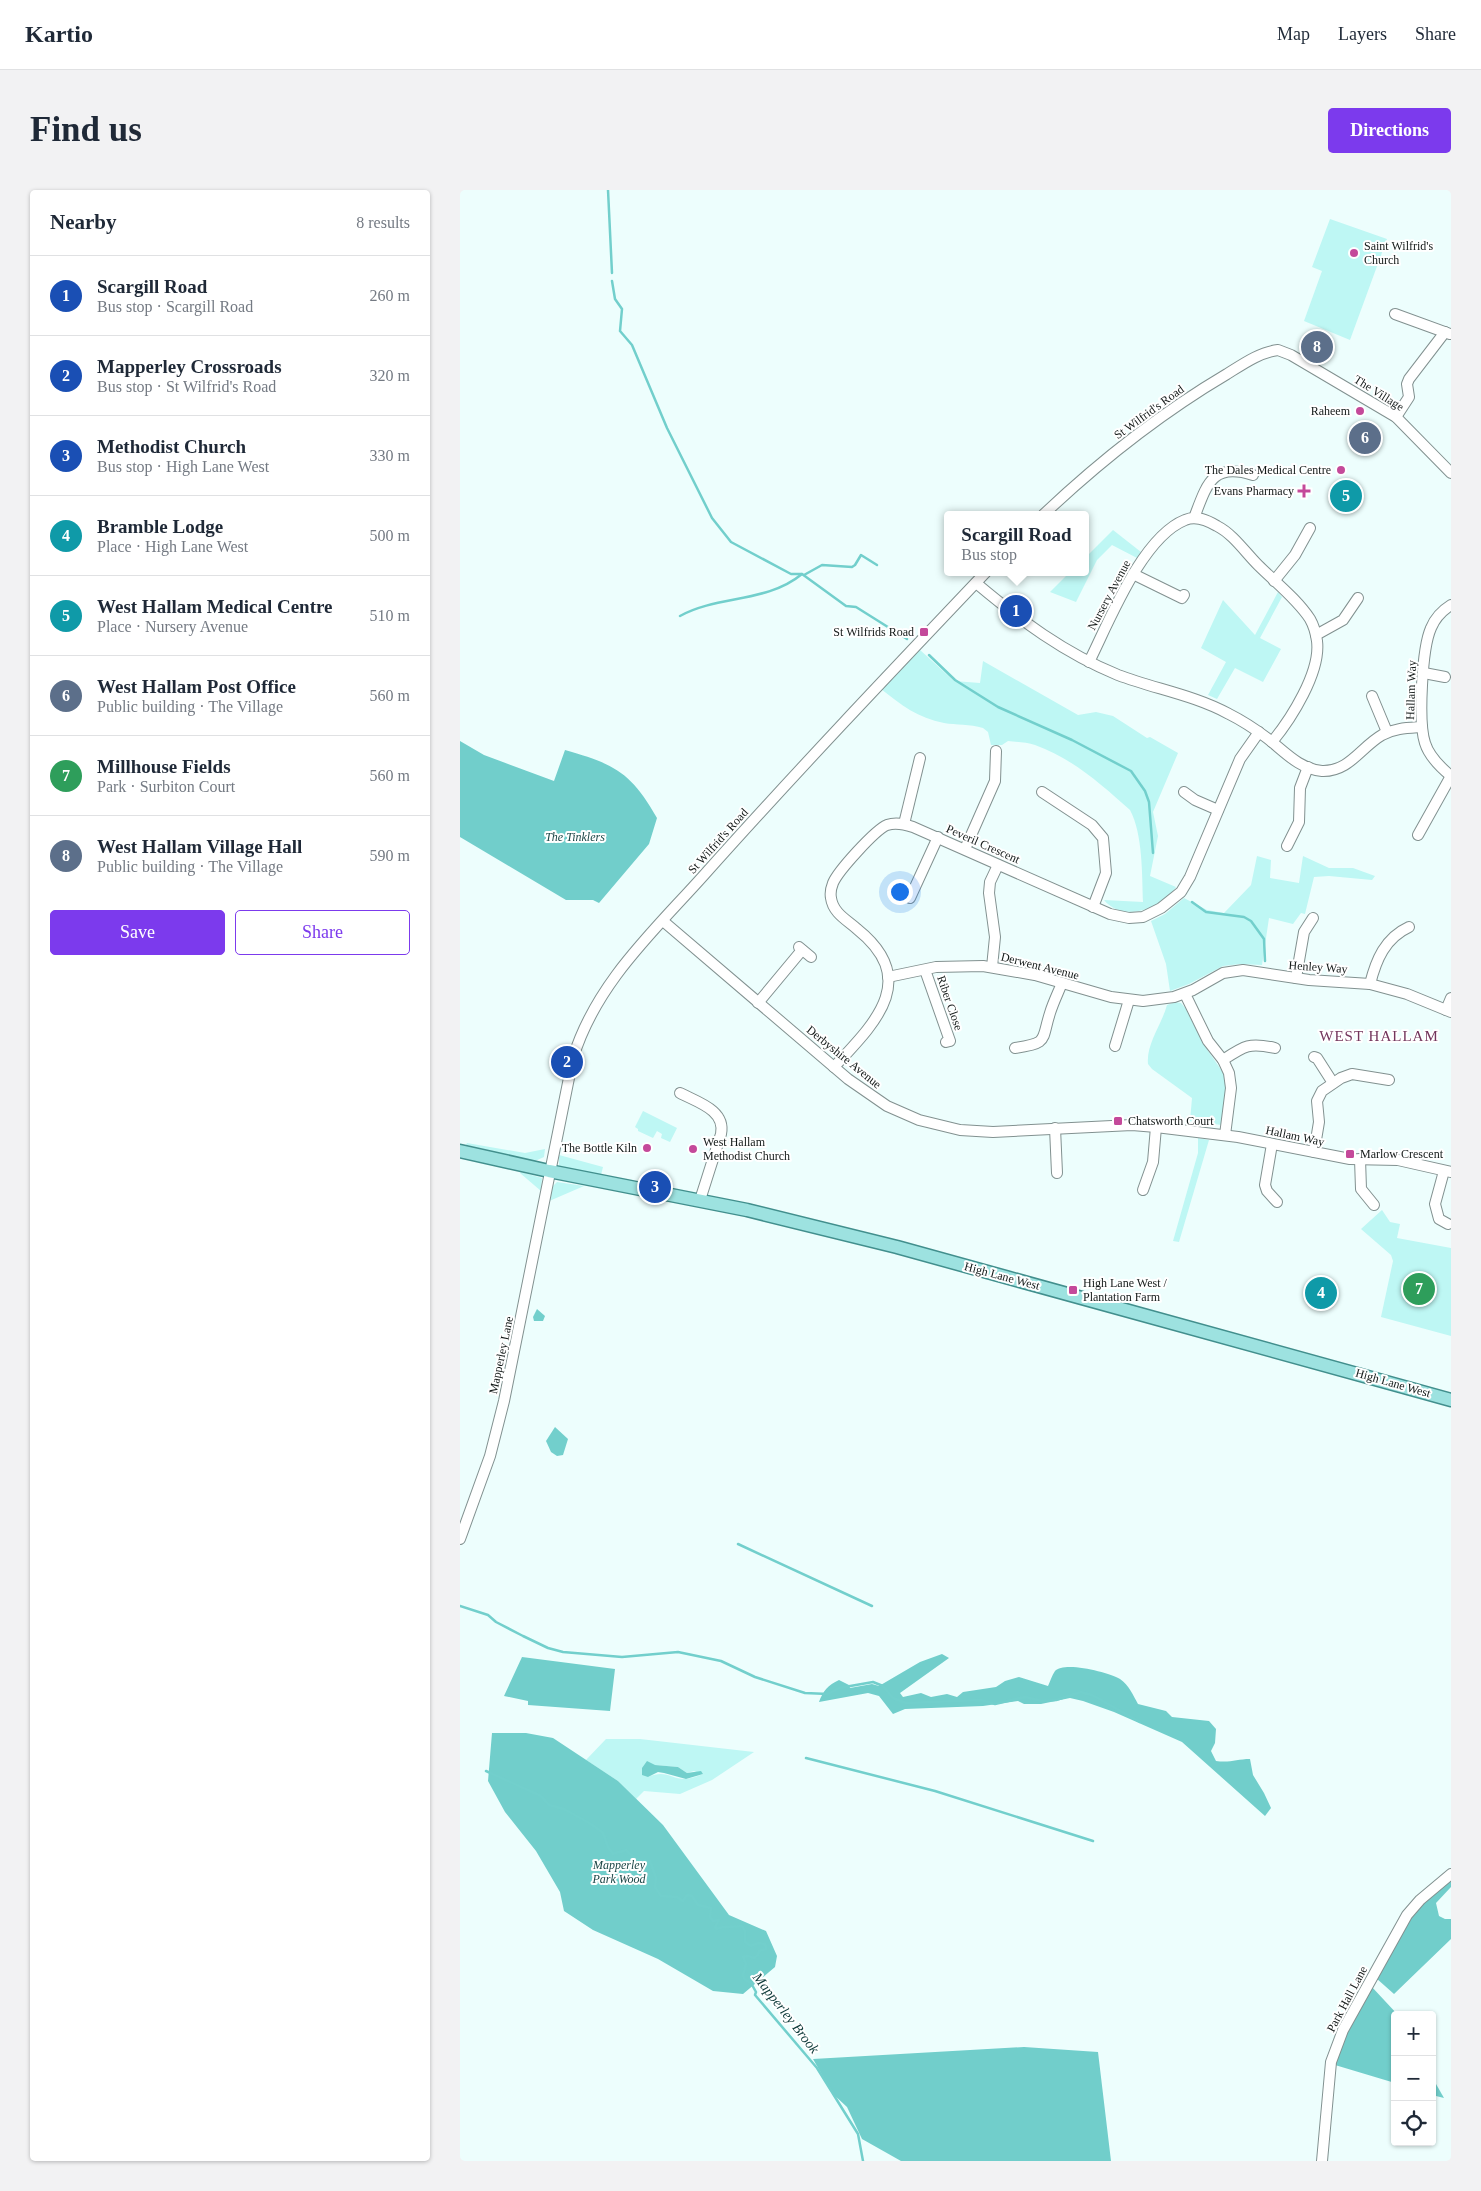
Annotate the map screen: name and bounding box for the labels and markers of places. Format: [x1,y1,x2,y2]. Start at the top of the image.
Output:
place label: Saint Wilfrid's Church [1364,239,1433,267]
marker: Saint Wilfrid's Church [1348,247,1360,259]
pin: 8 [1301,328,1333,366]
place label: Raheem [1311,404,1351,418]
marker: Raheem [1354,405,1366,417]
pin: 6 [1349,419,1381,457]
place label: The Dales Medical Centre [1205,463,1331,477]
marker: The Dales Medical Centre [1335,464,1347,476]
pin: 5 [1330,477,1362,515]
place label: Evans Pharmacy [1214,484,1294,498]
marker: Evans Pharmacy [1298,485,1310,497]
pin: 1 [1000,592,1032,630]
place label: St Wilfrids Road [833,625,914,639]
marker: St Wilfrids Road [918,626,930,638]
pin: 2 [551,1043,583,1081]
place label: Chatsworth Court [1128,1114,1214,1128]
marker: Chatsworth Court [1112,1115,1124,1127]
place label: West Hallam Methodist Church [703,1135,790,1163]
place label: The Bottle Kiln [562,1141,637,1155]
marker: The Bottle Kiln [641,1142,653,1154]
marker: West Hallam Methodist Church [687,1143,699,1155]
place label: Marlow Crescent [1360,1147,1444,1161]
marker: Marlow Crescent [1344,1148,1356,1160]
pin: 3 [639,1168,671,1206]
pin: 7 [1403,1270,1435,1308]
pin: 4 [1305,1274,1337,1312]
place label: High Lane West / Plantation Farm [1083,1276,1167,1304]
marker: High Lane West / Plantation Farm [1067,1284,1079,1296]

